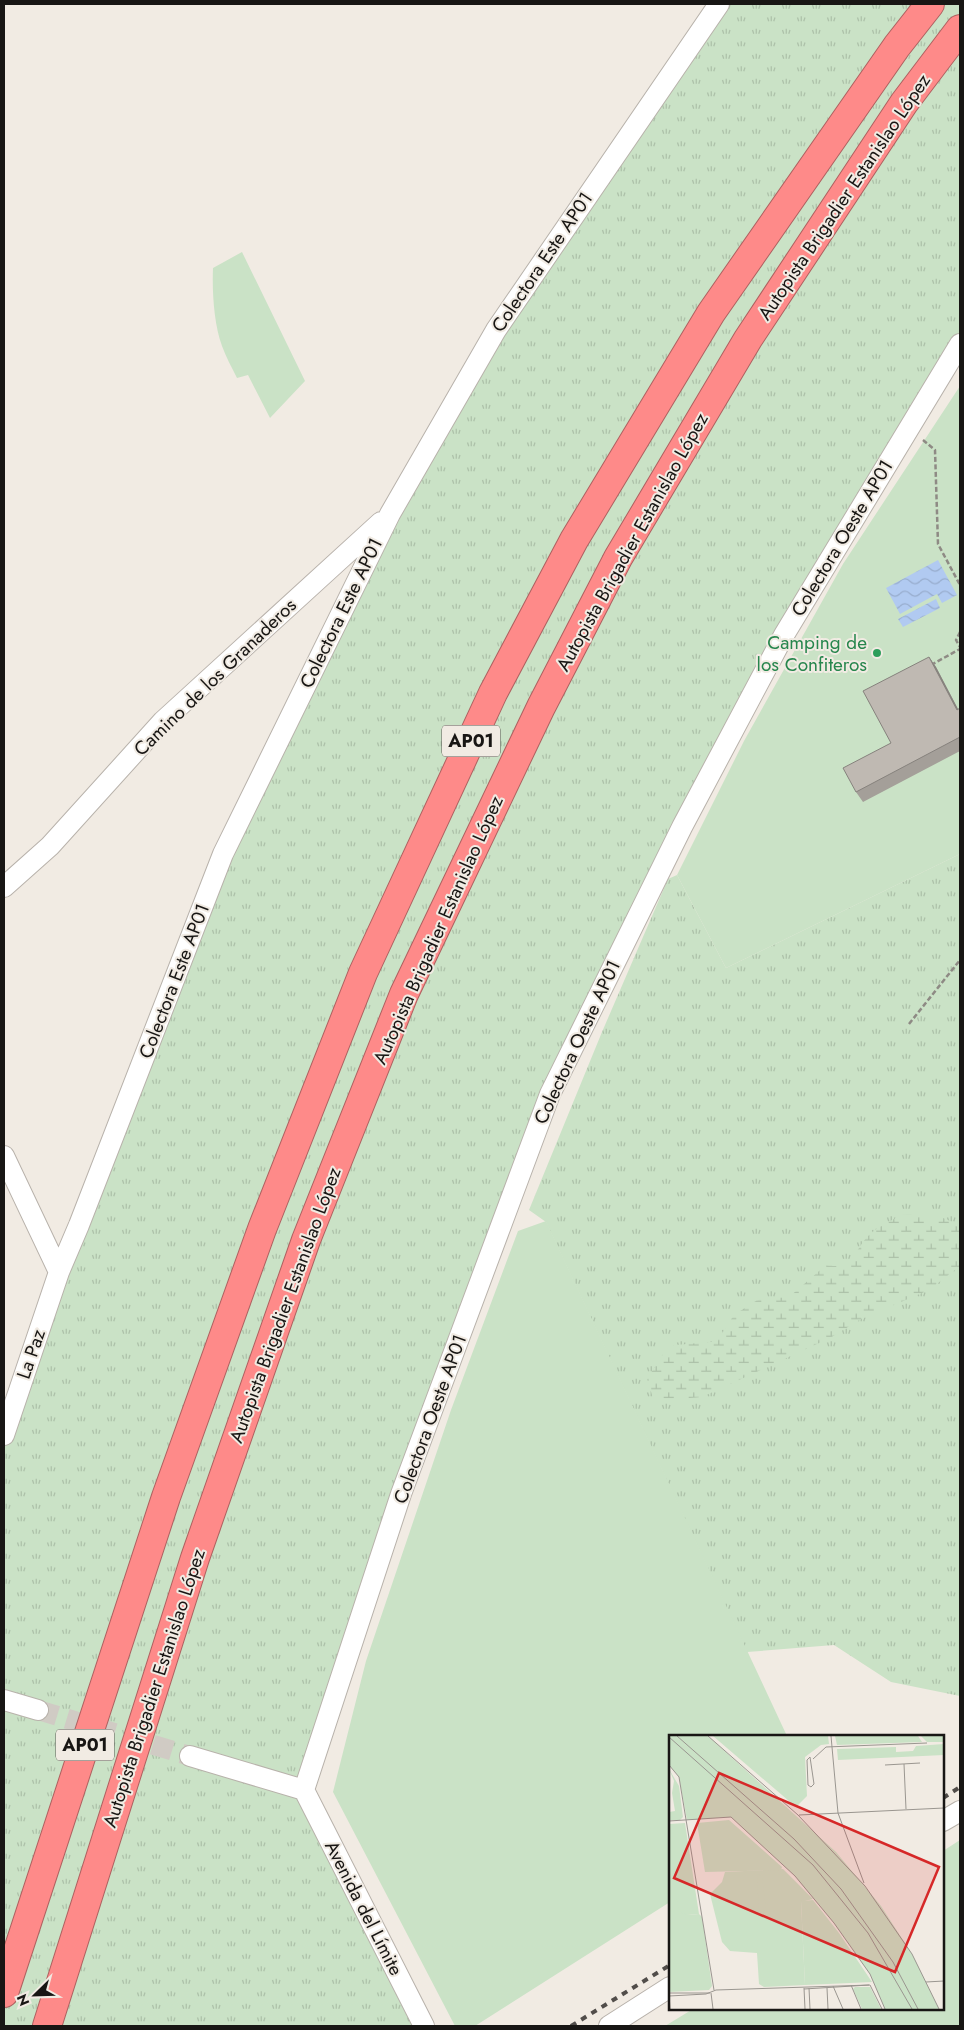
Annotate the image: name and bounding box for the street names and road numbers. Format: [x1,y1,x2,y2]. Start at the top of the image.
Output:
street label: Autopista Brigadier Estanislao López [751,68,937,325]
street label: Colectora Este AP01 [485,186,599,338]
street label: Autopista Brigadier Estanislao López [549,408,715,676]
street label: Colectora Oeste AP01 [785,455,899,621]
street label: Colectora Este AP01 [293,533,389,693]
street label: Camino de los Granaderos [128,592,303,762]
road number: AP01 [442,726,500,756]
street label: Autopista Brigadier Estanislao López [366,791,510,1069]
street label: Colectora Este AP01 [132,900,216,1062]
street label: Colectora Oeste AP01 [527,955,627,1129]
street label: Autopista Brigadier Estanislao López [222,1163,348,1447]
street label: La Paz [10,1325,52,1383]
street label: Colectora Oeste AP01 [387,1331,473,1507]
street label: Autopista Brigadier Estanislao López [96,1545,212,1831]
road number: AP01 [56,1730,114,1760]
street label: Avenida del Límite [318,1836,410,1980]

